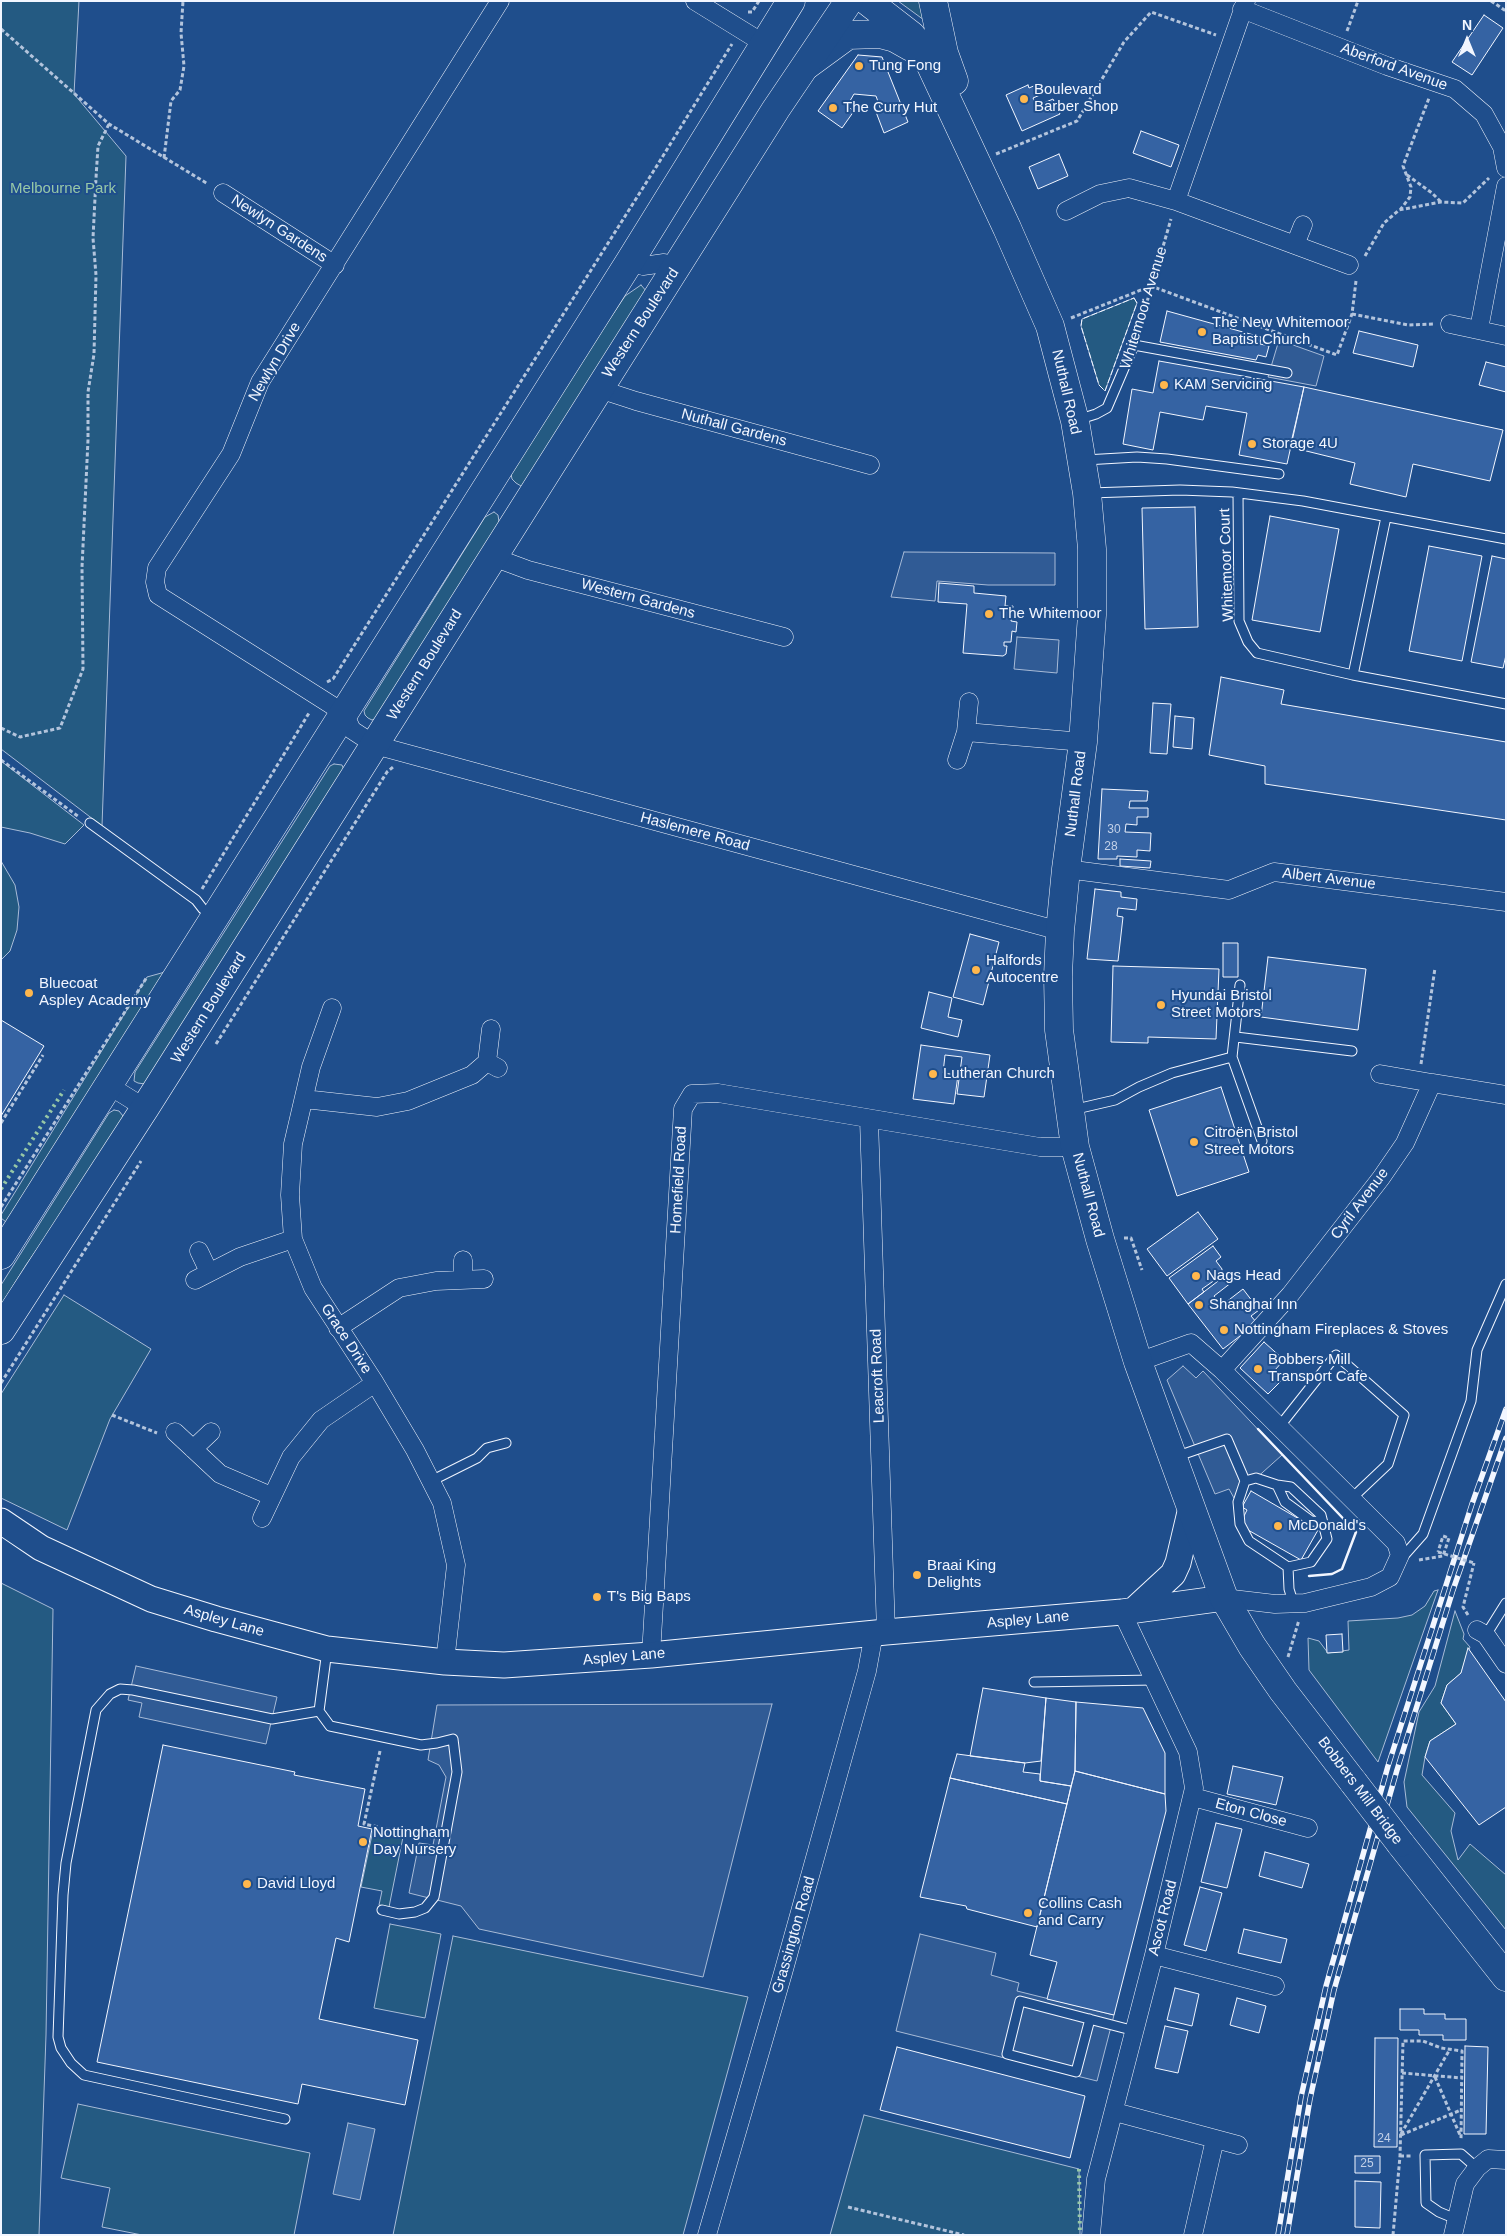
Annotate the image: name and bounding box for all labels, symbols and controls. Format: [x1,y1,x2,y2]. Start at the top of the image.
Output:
north arrow [1442,15,1492,65]
text: N [1462,17,1472,33]
street label: Aberford Avenue [1338,39,1450,95]
place label: Tung Fong [869,57,941,75]
marker: Tung Fong [853,60,865,72]
place label: Boulevard Barber Shop [1034,81,1118,116]
marker: Boulevard Barber Shop [1018,93,1030,105]
place label: The Curry Hut [843,99,937,117]
marker: The Curry Hut [827,102,839,114]
park label: Melbourne Park [10,180,116,198]
street label: Newlyn Gardens [228,191,330,267]
street label: Whitemoor Avenue [1117,245,1171,371]
street label: Western Boulevard [599,265,683,381]
place label: The New Whitemoor Baptist Church [1212,314,1349,349]
street label: Newlyn Drive [245,319,305,405]
marker: The New Whitemoor Baptist Church [1196,326,1208,338]
street label: Nuthall Road [1047,348,1085,436]
place label: KAM Servicing [1174,376,1272,394]
marker: KAM Servicing [1158,379,1170,391]
street label: Nuthall Gardens [679,405,789,451]
place label: Storage 4U [1262,435,1338,453]
marker: Storage 4U [1246,438,1258,450]
street label: Whitemoor Court [1216,508,1238,622]
street label: Western Gardens [579,575,697,623]
place label: The Whitemoor [999,605,1102,623]
street label: Western Boulevard [384,606,466,724]
marker: The Whitemoor [983,608,995,620]
street label: Nuthall Road [1062,750,1090,838]
street label: Haslemere Road [638,809,752,855]
house number: 30 [1107,823,1121,837]
house number: 28 [1104,840,1118,854]
street label: Albert Avenue [1281,864,1377,894]
street label: Western Boulevard [168,949,250,1067]
place label: Halfords Autocentre [986,952,1059,987]
marker: Halfords Autocentre [970,964,982,976]
place label: Bluecoat Aspley Academy [39,975,151,1010]
marker: Bluecoat Aspley Academy [23,987,35,999]
place label: Hyundai Bristol Street Motors [1171,987,1272,1022]
marker: Hyundai Bristol Street Motors [1155,999,1167,1011]
place label: Lutheran Church [943,1065,1055,1083]
marker: Lutheran Church [927,1068,939,1080]
place label: Citroën Bristol Street Motors [1204,1124,1298,1159]
street label: Homefield Road [667,1126,691,1234]
marker: Citroën Bristol Street Motors [1188,1136,1200,1148]
street label: Nuthall Road [1068,1151,1108,1239]
street label: Cyril Avenue [1327,1165,1393,1243]
place label: Nags Head [1206,1267,1281,1285]
marker: Nags Head [1190,1270,1202,1282]
place label: Shanghai Inn [1209,1296,1297,1314]
marker: Shanghai Inn [1193,1299,1205,1311]
street label: Grace Drive [317,1301,375,1377]
place label: Nottingham Fireplaces & Stoves [1234,1321,1448,1339]
marker: Nottingham Fireplaces & Stoves [1218,1324,1230,1336]
street label: Leacroft Road [867,1329,889,1423]
place label: Bobbers Mill Transport Cafe [1268,1351,1367,1386]
marker: Bobbers Mill Transport Cafe [1252,1363,1264,1375]
place label: McDonald's [1288,1517,1366,1535]
marker: McDonald's [1272,1520,1284,1532]
place label: Braai King Delights [927,1557,996,1592]
marker: Braai King Delights [911,1569,923,1581]
place label: T's Big Baps [607,1588,691,1606]
marker: T's Big Baps [591,1591,603,1603]
street label: Aspley Lane [182,1601,266,1641]
street label: Aspley Lane [986,1607,1070,1633]
street label: Aspley Lane [582,1644,666,1670]
street label: Bobbers Mill Bridge [1314,1734,1406,1848]
street label: Eton Close [1213,1795,1289,1831]
place label: Nottingham Day Nursery [373,1824,456,1859]
marker: Nottingham Day Nursery [357,1836,369,1848]
street label: Grassington Road [769,1874,819,1996]
place label: David Lloyd [257,1875,335,1893]
marker: David Lloyd [241,1878,253,1890]
street label: Ascot Road [1145,1878,1181,1958]
place label: Collins Cash and Carry [1038,1895,1122,1930]
marker: Collins Cash and Carry [1022,1907,1034,1919]
house number: 24 [1377,2132,1391,2146]
house number: 25 [1360,2157,1374,2171]

